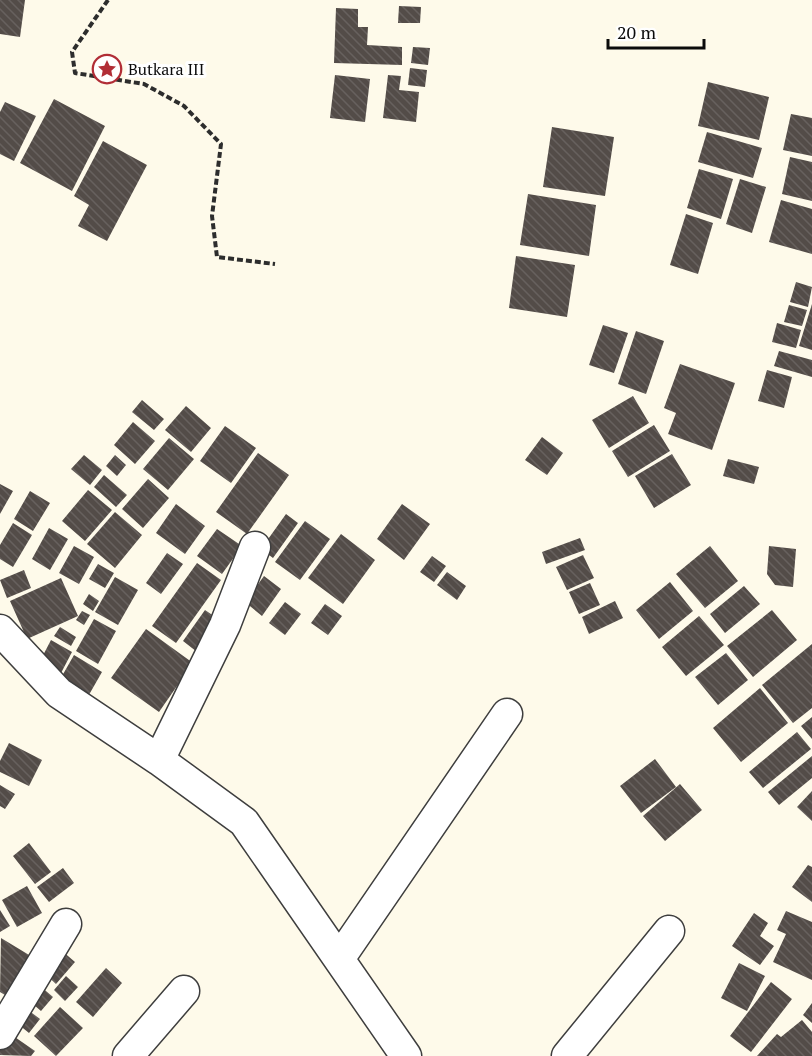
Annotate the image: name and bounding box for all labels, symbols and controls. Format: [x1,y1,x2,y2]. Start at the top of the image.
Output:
scale bar [608,12,704,50]
text: 20 m [617,20,657,44]
place icon: Butkara III [91,53,123,85]
place label: Butkara III [128,58,204,80]

